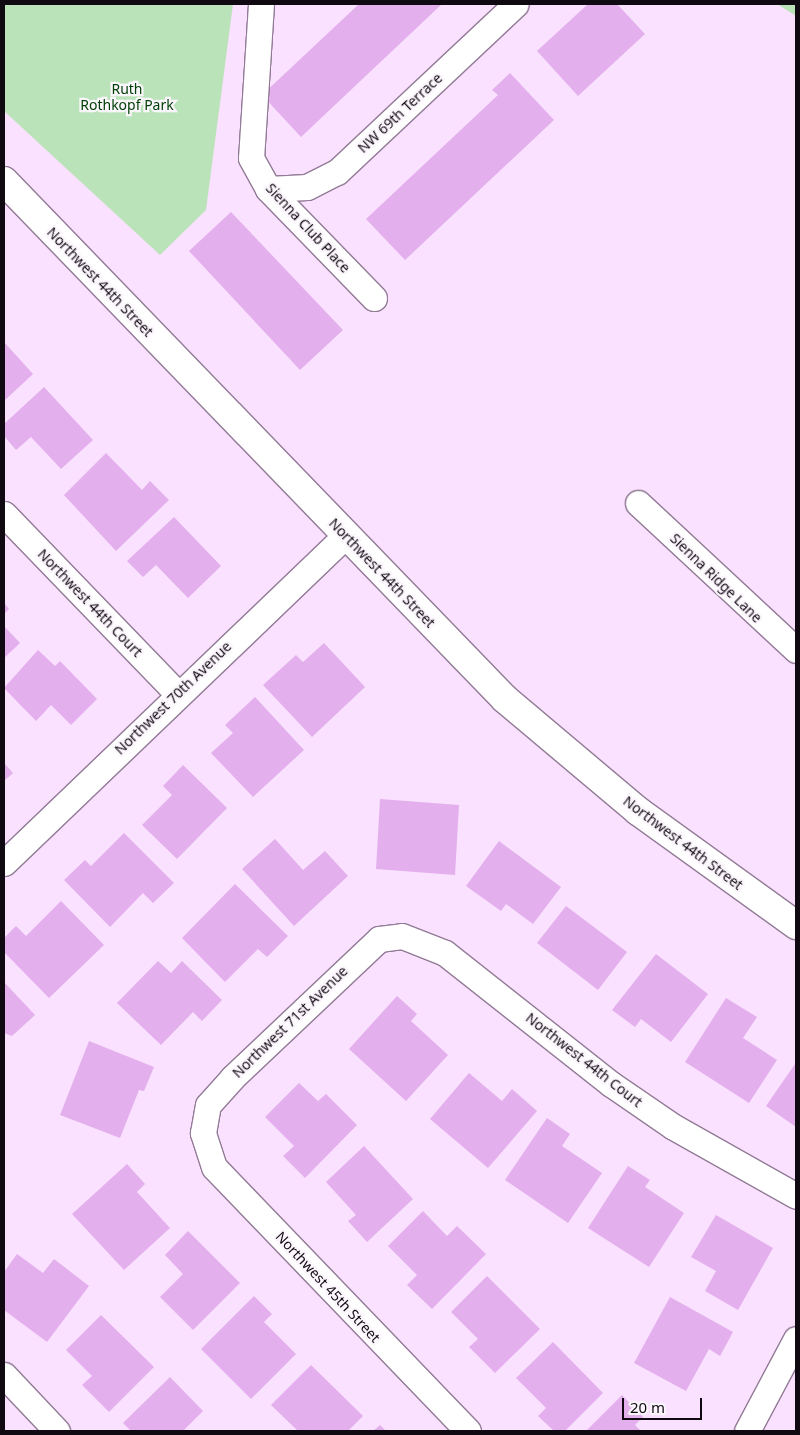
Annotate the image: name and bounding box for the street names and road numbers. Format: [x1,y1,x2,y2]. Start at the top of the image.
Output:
street label: NW 69th Terrace [354,70,446,156]
street label: Sienna Club Place [262,180,354,276]
street label: Northwest 44th Street [43,224,157,340]
street label: Northwest 44th Street [325,515,439,631]
street label: Sienna Ridge Lane [667,530,765,626]
street label: Northwest 44th Court [34,546,146,660]
street label: Northwest 70th Avenue [111,638,235,758]
street label: Northwest 44th Street [620,793,746,893]
street label: Northwest 71st Avenue [229,963,351,1081]
street label: Northwest 44th Court [522,1009,646,1111]
street label: Northwest 45th Street [272,1228,384,1346]

